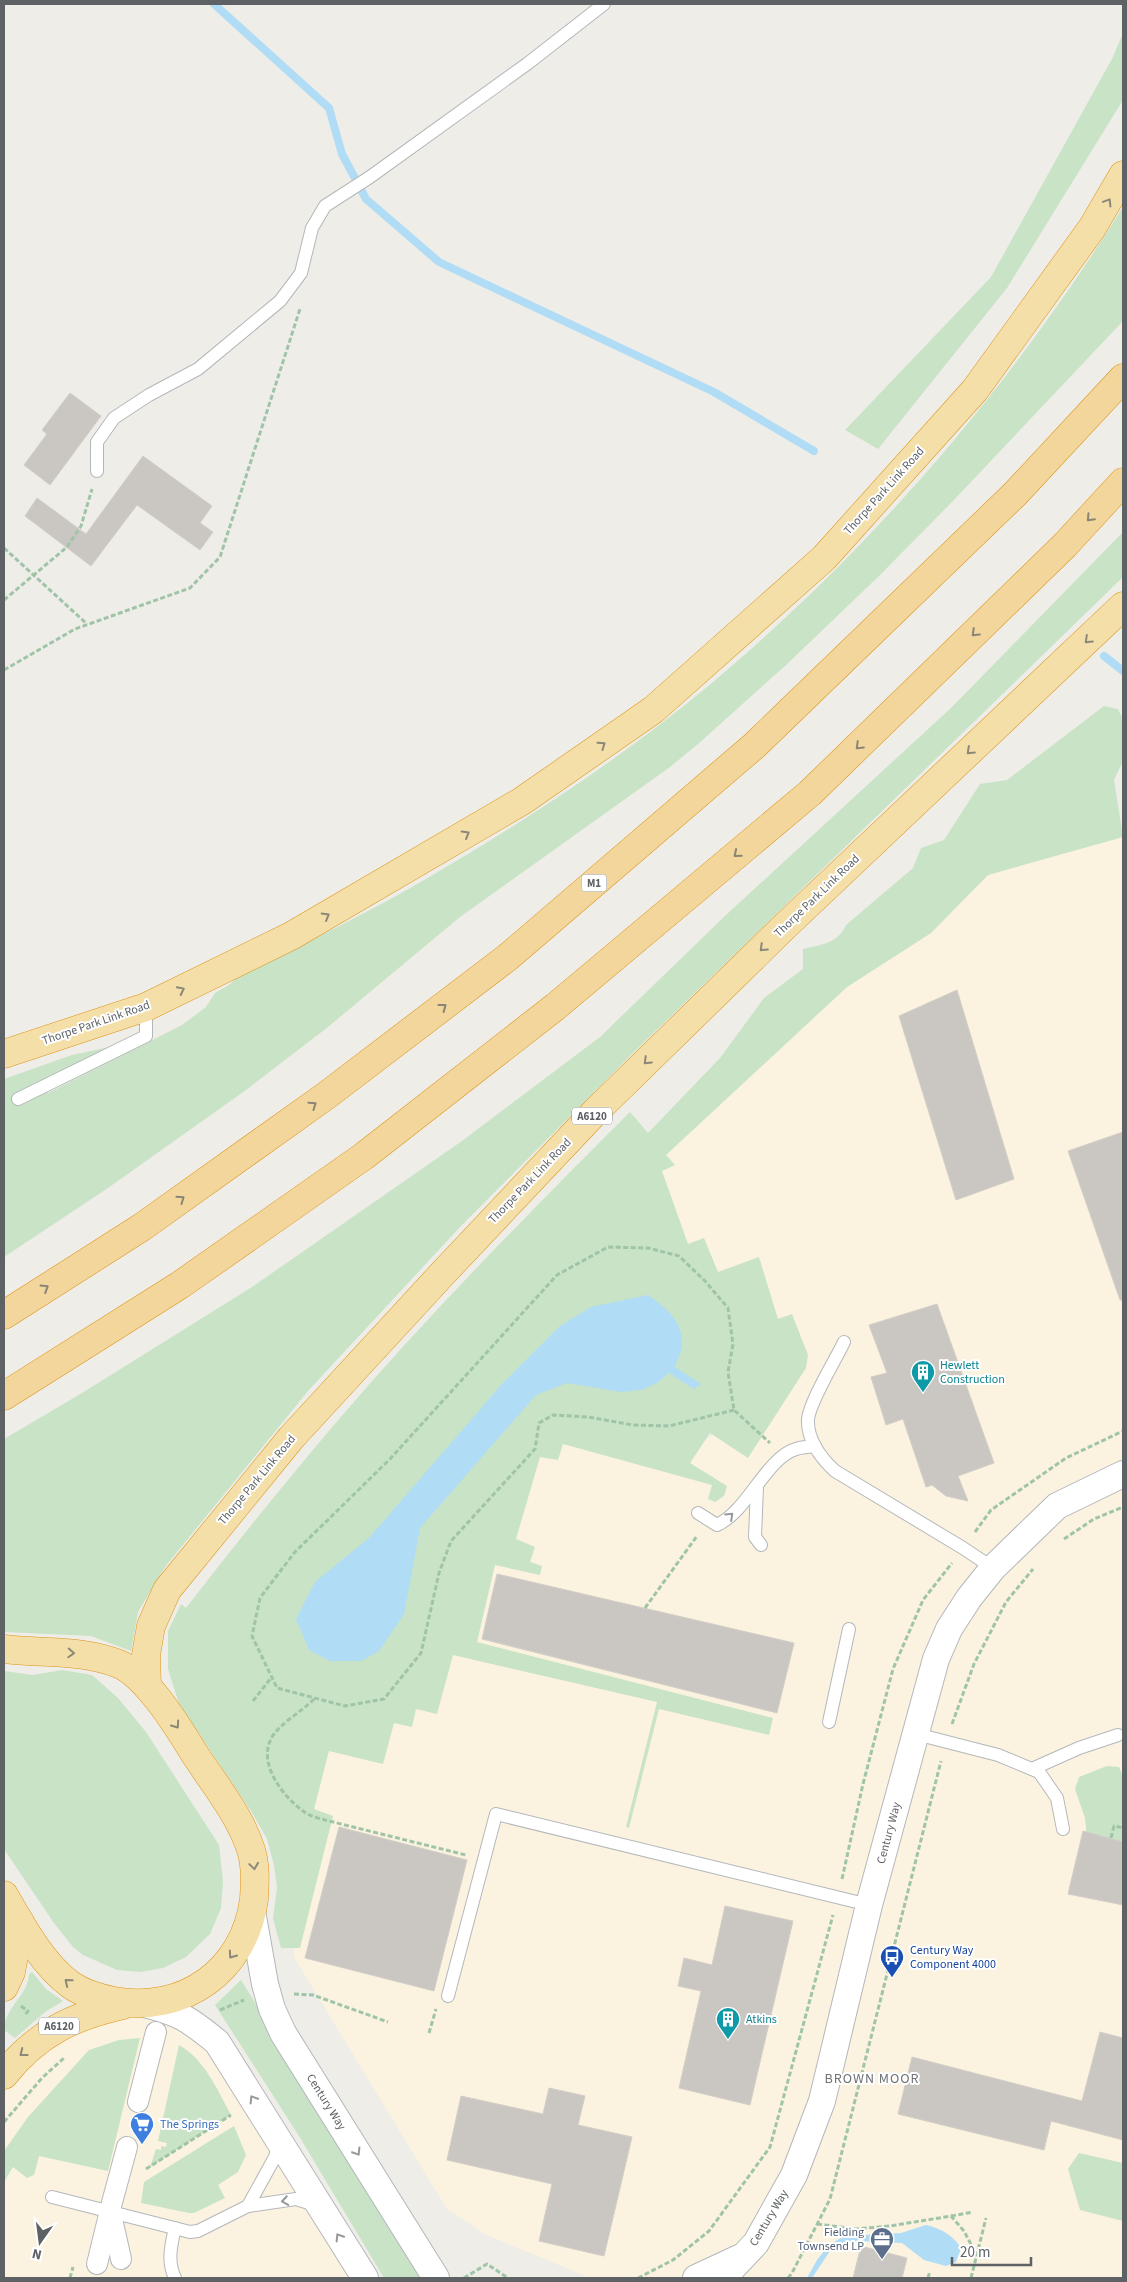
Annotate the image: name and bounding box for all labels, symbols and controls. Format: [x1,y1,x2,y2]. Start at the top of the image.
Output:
one-way arrow [1101,198,1111,207]
street label: Thorpe Park Link Road [840,443,928,539]
one-way arrow [1087,512,1096,521]
one-way arrow [972,627,981,636]
one-way arrow [1084,634,1093,643]
one-way arrow [855,740,864,749]
one-way arrow [596,742,606,751]
one-way arrow [967,745,976,754]
one-way arrow [460,831,469,841]
one-way arrow [734,848,743,857]
street label: Thorpe Park Link Road [770,851,864,941]
road number: M1 [582,874,606,891]
one-way arrow [320,913,329,923]
one-way arrow [760,942,769,951]
one-way arrow [176,986,185,996]
street label: Thorpe Park Link Road [40,997,152,1049]
one-way arrow [437,1004,447,1013]
one-way arrow [644,1056,653,1065]
one-way arrow [307,1102,317,1111]
road number: A6120 [572,1108,612,1124]
street label: Thorpe Park Link Road [485,1134,575,1228]
one-way arrow [175,1196,185,1205]
one-way arrow [39,1285,48,1295]
place label: Hewlett Construction [940,1357,1005,1388]
building icon: Hewlett Construction [910,1359,936,1393]
street label: Thorpe Park Link Road [214,1431,300,1529]
one-way arrow [725,1513,734,1522]
one-way arrow [67,1647,75,1658]
one-way arrow [170,1719,179,1729]
street label: Century Way [873,1800,906,1866]
one-way arrow [248,1862,258,1871]
place label: Century Way Component 4000 [910,1942,996,1973]
bus stop icon: Century Way Component 4000 [879,1944,905,1978]
one-way arrow [229,1949,238,1959]
one-way arrow [64,1978,73,1987]
building icon: Atkins [715,2006,741,2040]
place label: Atkins [746,2011,777,2028]
road number: A6120 [39,2018,79,2034]
one-way arrow [20,2047,29,2056]
district label: BROWN MOOR [824,2069,920,2089]
street label: Century Way [302,2071,350,2134]
one-way arrow [249,2096,259,2105]
supermarket icon: The Springs [129,2111,155,2145]
place label: The Springs [160,2116,219,2133]
one-way arrow [351,2147,361,2156]
street label: Century Way [745,2186,793,2250]
one-way arrow [281,2195,289,2205]
north arrow [15,2217,65,2267]
place label: Fielding Townsend LP [797,2224,864,2255]
office icon: Fielding Townsend LP [869,2226,895,2260]
one-way arrow [336,2233,345,2243]
scale bar [952,2234,1031,2266]
text: 20 m [960,2242,990,2263]
text: N [30,2243,44,2264]

